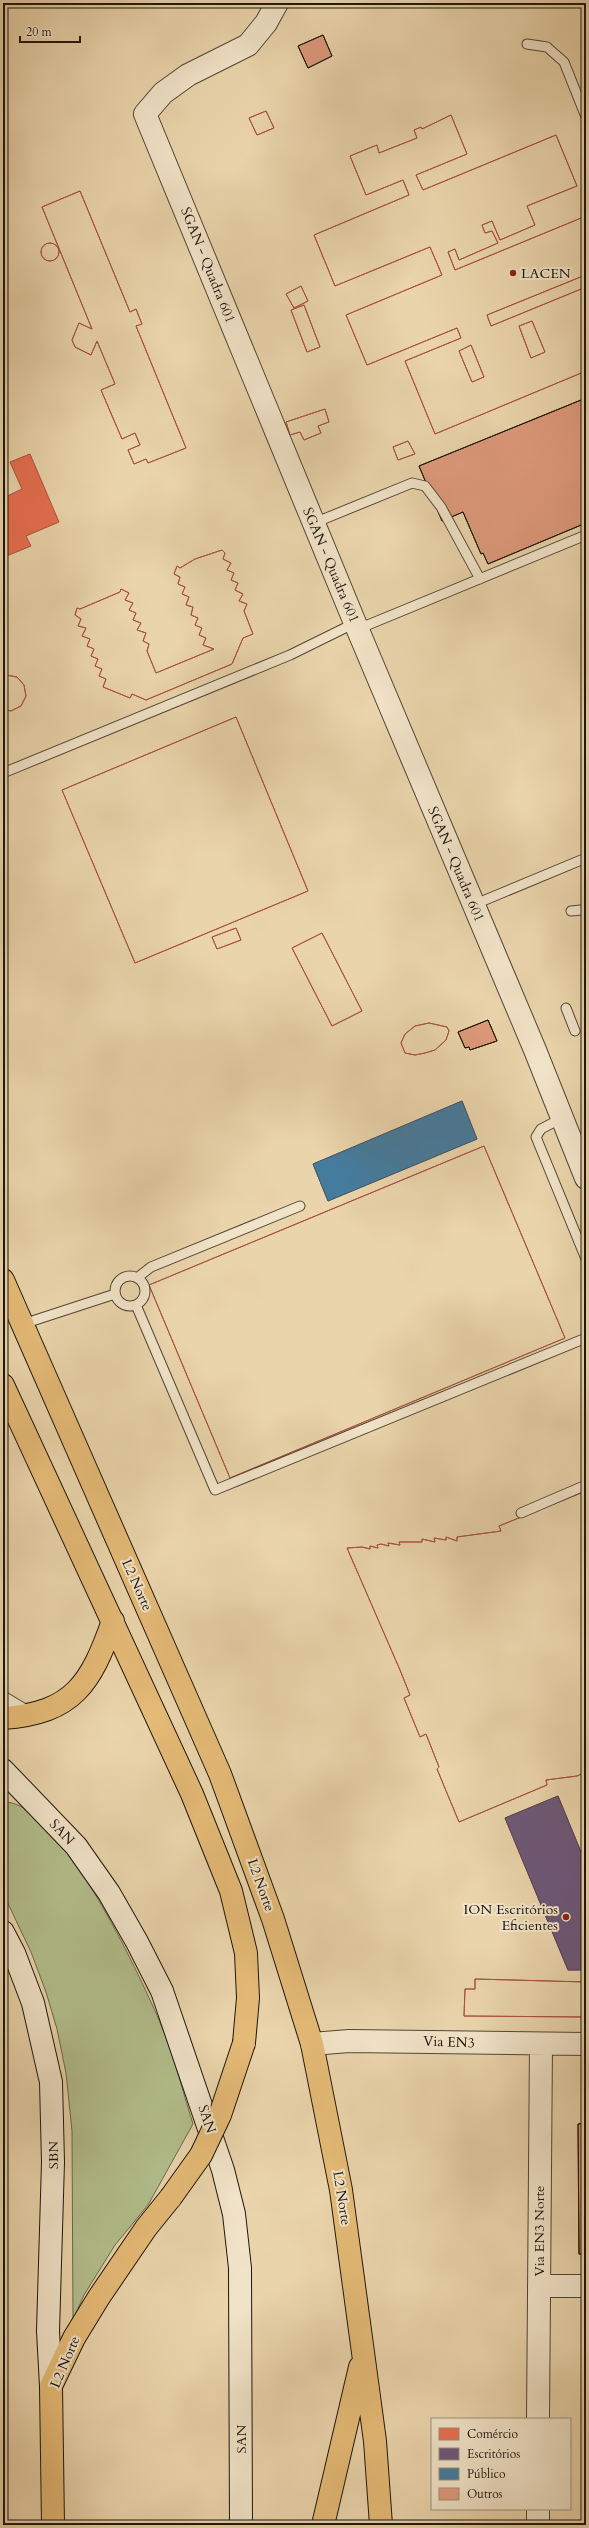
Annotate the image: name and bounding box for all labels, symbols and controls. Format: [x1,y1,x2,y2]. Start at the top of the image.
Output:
scale bar [20,18,80,44]
text: 20 m [26,24,53,40]
street label: SGAN - Quadra 601 [176,204,240,326]
place label: LACEN [521,264,571,283]
marker: LACEN [508,268,518,278]
street label: SGAN - Quadra 601 [298,504,364,626]
street label: SGAN - Quadra 601 [423,803,489,925]
street label: L2 Norte [117,1556,157,1614]
street label: SAN [45,1815,79,1849]
street label: L2 Norte [243,1856,279,1914]
place label: ION Escritórios Eficientes [463,1900,558,1935]
marker: ION Escritórios Eficientes [561,1912,571,1922]
street label: Via EN3 [423,2032,475,2052]
street label: SAN [193,2102,221,2136]
street label: SBN [44,2141,63,2169]
street label: L2 Norte [328,2169,356,2227]
street label: Via EN3 Norte [530,2186,549,2276]
street label: L2 Norte [46,2333,84,2391]
legend [431,2418,571,2510]
street label: SAN [232,2424,251,2453]
text: Comércio [467,2426,518,2442]
text: Escritórios [467,2446,520,2462]
text: Público [467,2466,506,2482]
text: Outros [467,2486,503,2502]

